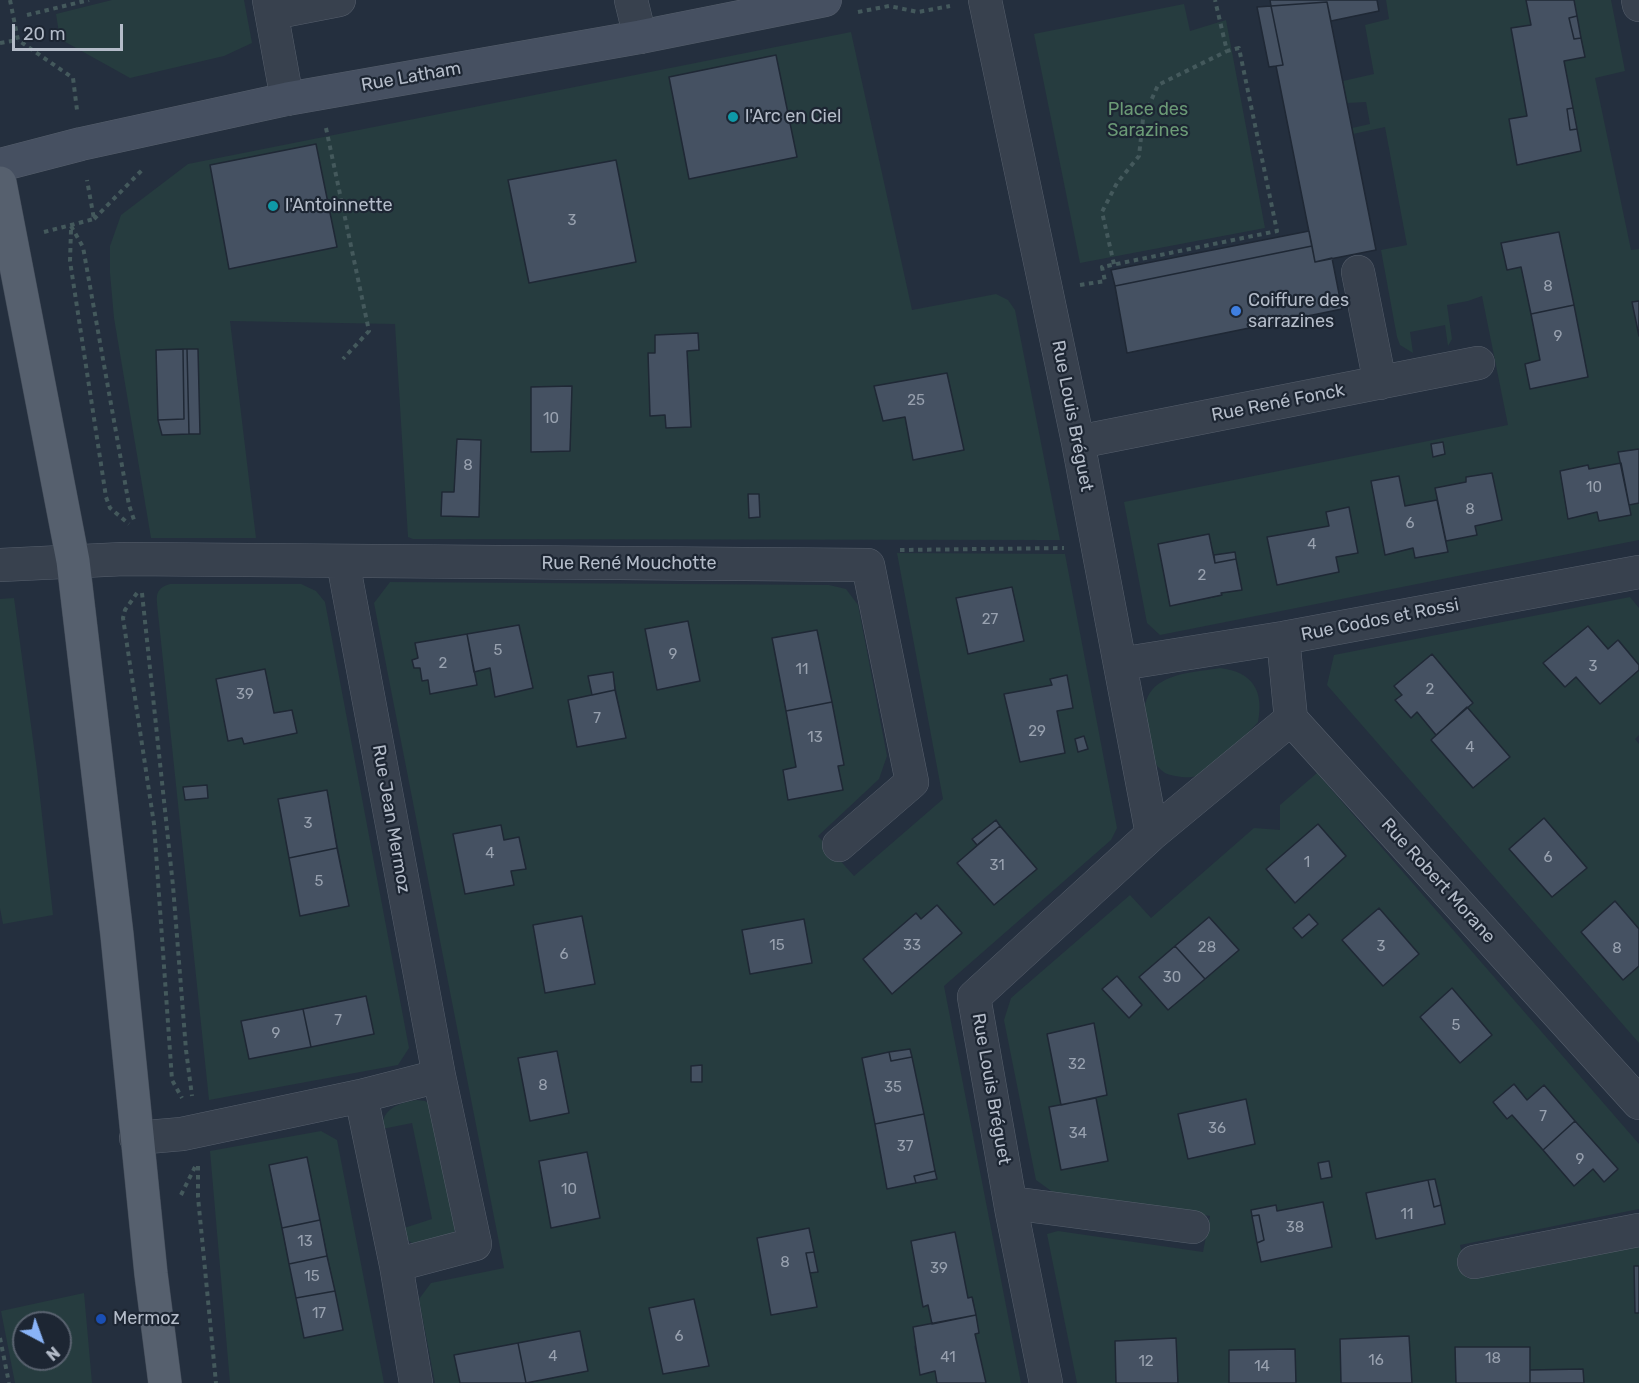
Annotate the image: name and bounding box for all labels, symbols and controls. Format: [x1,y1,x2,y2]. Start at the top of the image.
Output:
scale bar [15,12,126,50]
text: 20 m [23,23,65,45]
street label: Rue Latham [359,58,463,96]
park label: Place des Sarazines [1107,99,1189,142]
place label: l'Arc en Ciel [745,106,841,128]
marker: l'Arc en Ciel [726,110,740,124]
place label: l'Antoinnette [285,195,393,217]
marker: l'Antoinnette [266,199,280,213]
house number: 3 [567,212,577,230]
house number: 8 [1543,278,1553,296]
place label: Coiffure des sarrazines [1248,290,1349,332]
marker: Coiffure des sarrazines [1229,304,1243,318]
house number: 9 [1554,328,1562,346]
street label: Rue Louis Bréguet [1047,339,1097,493]
street label: Rue René Fonck [1210,380,1346,426]
house number: 25 [907,392,925,410]
house number: 10 [543,410,559,428]
house number: 8 [463,457,473,475]
house number: 10 [1586,479,1602,497]
house number: 8 [1465,501,1475,519]
house number: 6 [1405,515,1415,533]
house number: 4 [1307,536,1317,554]
street label: Rue René Mouchotte [541,553,717,575]
house number: 2 [1198,567,1206,585]
street label: Rue Codos et Rossi [1299,594,1461,646]
house number: 27 [982,611,998,629]
house number: 5 [494,642,502,660]
house number: 9 [669,646,677,664]
house number: 2 [439,655,447,673]
house number: 3 [1588,658,1598,676]
house number: 11 [796,661,808,679]
house number: 2 [1426,681,1434,699]
house number: 39 [236,686,254,704]
house number: 7 [593,710,601,728]
house number: 29 [1028,723,1046,741]
house number: 13 [807,729,823,747]
house number: 4 [1465,739,1475,757]
street label: Rue Jean Mermoz [367,743,415,895]
street label: Rue Robert Morane [1376,814,1500,948]
house number: 3 [303,815,313,833]
house number: 4 [485,845,495,863]
house number: 6 [1543,849,1553,867]
house number: 1 [1304,854,1310,872]
house number: 31 [989,857,1005,875]
house number: 5 [315,873,323,891]
house number: 15 [769,937,785,955]
house number: 33 [903,937,921,955]
house number: 3 [1376,938,1386,956]
house number: 28 [1198,939,1216,957]
house number: 8 [1612,940,1622,958]
house number: 6 [559,946,569,964]
house number: 30 [1163,969,1181,987]
street label: Rue Louis Bréguet [967,1011,1015,1167]
house number: 7 [334,1012,342,1030]
house number: 5 [1452,1017,1460,1035]
house number: 9 [272,1025,280,1043]
house number: 32 [1068,1056,1086,1074]
house number: 8 [538,1077,548,1095]
house number: 35 [884,1079,902,1097]
house number: 7 [1539,1108,1547,1126]
house number: 36 [1208,1120,1226,1138]
house number: 34 [1069,1125,1087,1143]
house number: 37 [897,1138,913,1156]
house number: 9 [1576,1151,1584,1169]
house number: 10 [561,1181,577,1199]
house number: 11 [1401,1206,1413,1224]
house number: 38 [1286,1219,1304,1237]
house number: 13 [297,1233,313,1251]
house number: 8 [780,1254,790,1272]
house number: 39 [930,1260,948,1278]
house number: 15 [304,1268,320,1286]
house number: 17 [312,1305,326,1323]
place label: Mermoz [113,1308,180,1330]
north arrow [12,1311,72,1371]
marker: Mermoz [94,1312,108,1326]
house number: 6 [674,1328,684,1346]
text: N [42,1343,63,1364]
house number: 4 [548,1348,558,1366]
house number: 41 [940,1349,956,1367]
house number: 18 [1485,1350,1501,1368]
house number: 16 [1368,1352,1384,1370]
house number: 12 [1138,1353,1154,1371]
house number: 14 [1254,1358,1270,1376]

